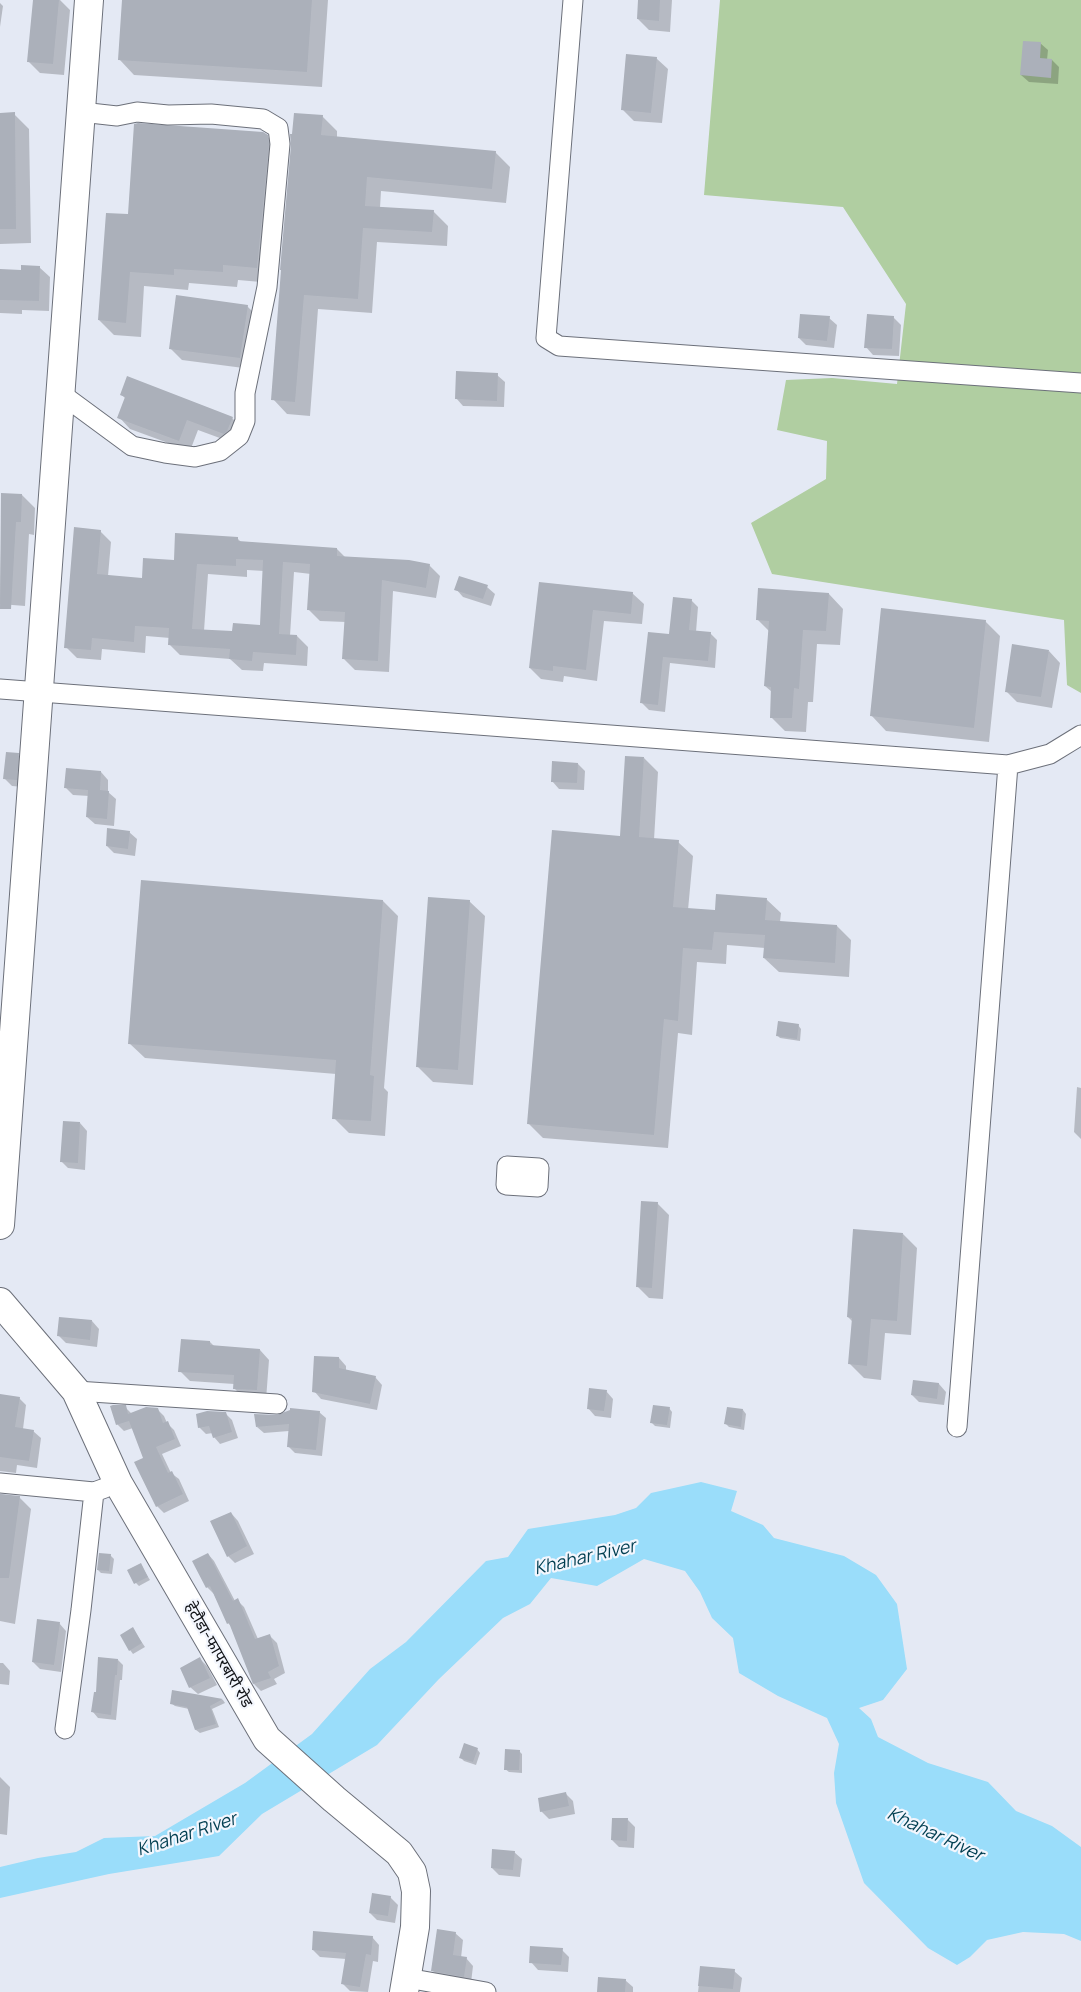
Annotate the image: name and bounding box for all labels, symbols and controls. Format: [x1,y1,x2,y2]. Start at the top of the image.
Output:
water label: Khahar River [532,1536,638,1580]
street label: हेटौडा-फापरबारी रोड [180,1599,256,1711]
water label: Khahar River [884,1803,986,1867]
water label: Khahar River [134,1809,240,1861]

